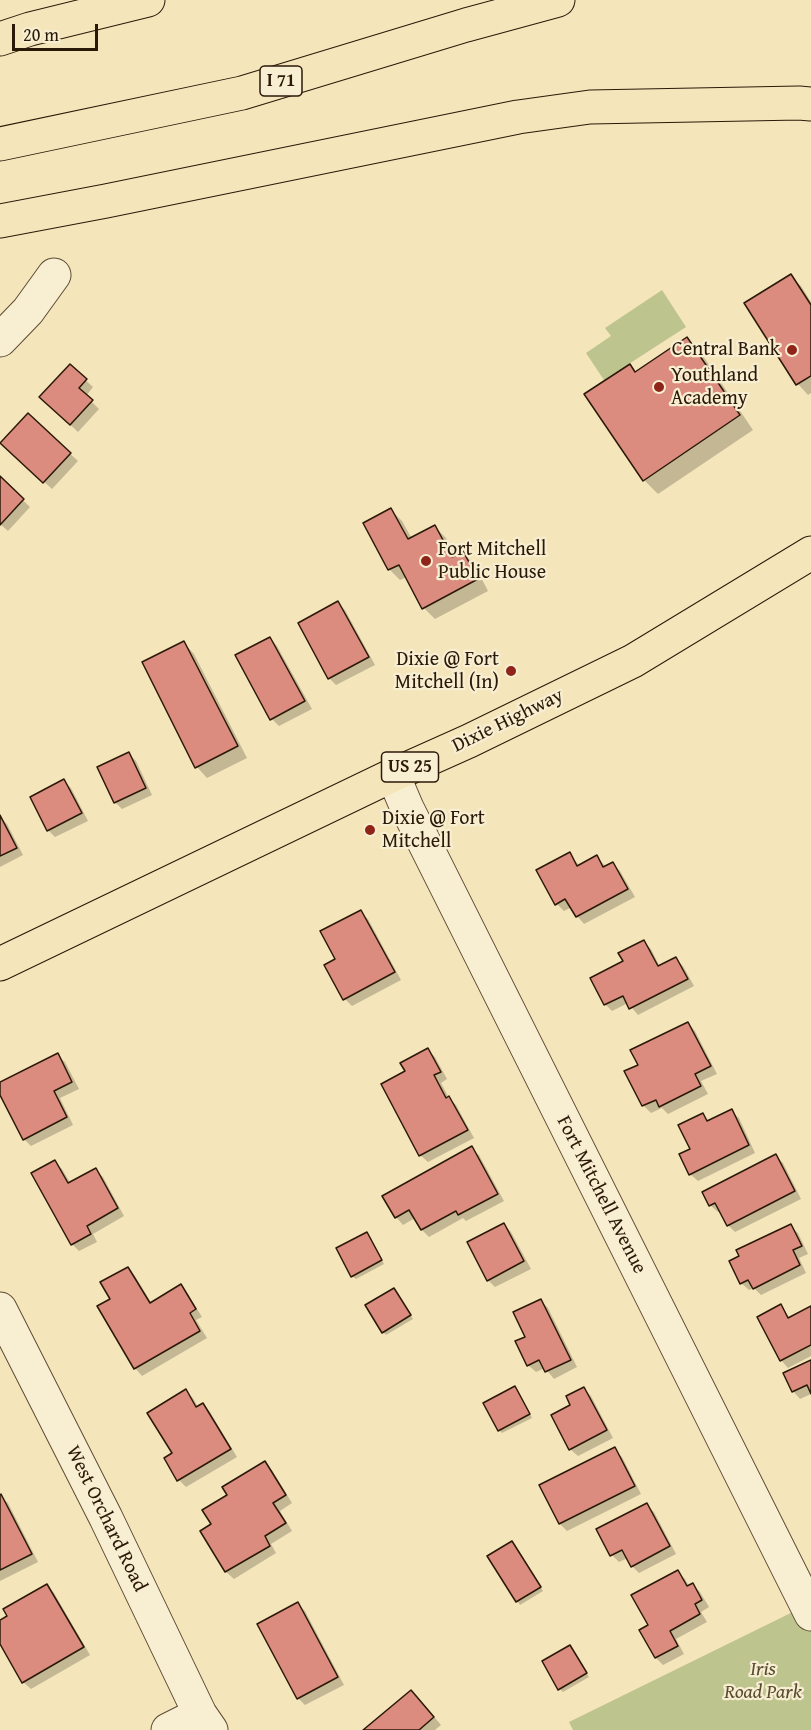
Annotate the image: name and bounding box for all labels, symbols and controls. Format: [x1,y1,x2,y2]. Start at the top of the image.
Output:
scale bar [15,12,100,50]
text: 20 m [23,21,59,48]
road number: I 71 [260,66,302,96]
place label: Central Bank [672,338,780,362]
marker: Central Bank [785,343,799,357]
place label: Youthland Academy [671,364,758,411]
marker: Youthland Academy [652,380,666,394]
place label: Fort Mitchell Public House [438,538,546,585]
marker: Fort Mitchell Public House [419,554,433,568]
place label: Dixie @ Fort Mitchell (In) [395,648,499,695]
marker: Dixie @ Fort Mitchell (In) [504,664,518,678]
street label: Dixie Highway [448,684,568,758]
road number: US 25 [382,752,438,782]
place label: Dixie @ Fort Mitchell [382,807,485,854]
marker: Dixie @ Fort Mitchell [363,823,377,837]
street label: Fort Mitchell Avenue [551,1112,651,1278]
street label: West Orchard Road [60,1442,152,1596]
park label: Iris Road Park [724,1658,802,1705]

